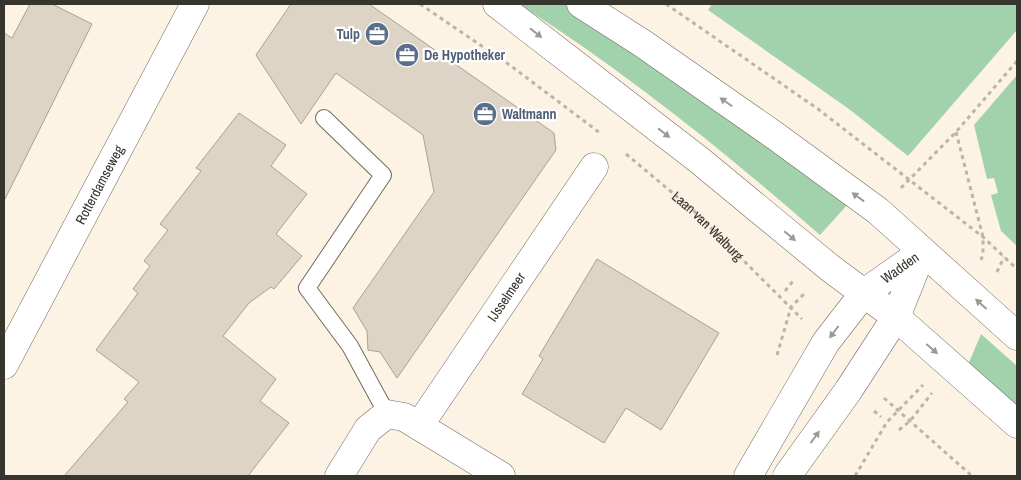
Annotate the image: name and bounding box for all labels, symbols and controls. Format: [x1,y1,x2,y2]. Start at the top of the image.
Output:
office icon: Tulp [364,21,390,47]
place label: Tulp [337,25,360,43]
one-way arrow [529,28,542,39]
office icon: De Hypotheker [394,42,420,68]
place label: De Hypotheker [424,46,506,64]
one-way arrow [720,97,733,107]
office icon: Waltmann [472,101,498,127]
place label: Waltmann [502,105,556,123]
one-way arrow [657,128,671,138]
street label: Rotterdamseweg [71,142,128,227]
street label: Laan van Walburg [668,187,748,265]
one-way arrow [851,192,865,202]
one-way arrow [783,230,796,241]
street label: Wadden [877,248,922,287]
street label: IJsselmeer [483,269,529,325]
one-way arrow [974,298,987,309]
one-way arrow [829,325,840,338]
one-way arrow [926,343,938,355]
one-way arrow [810,430,820,444]

